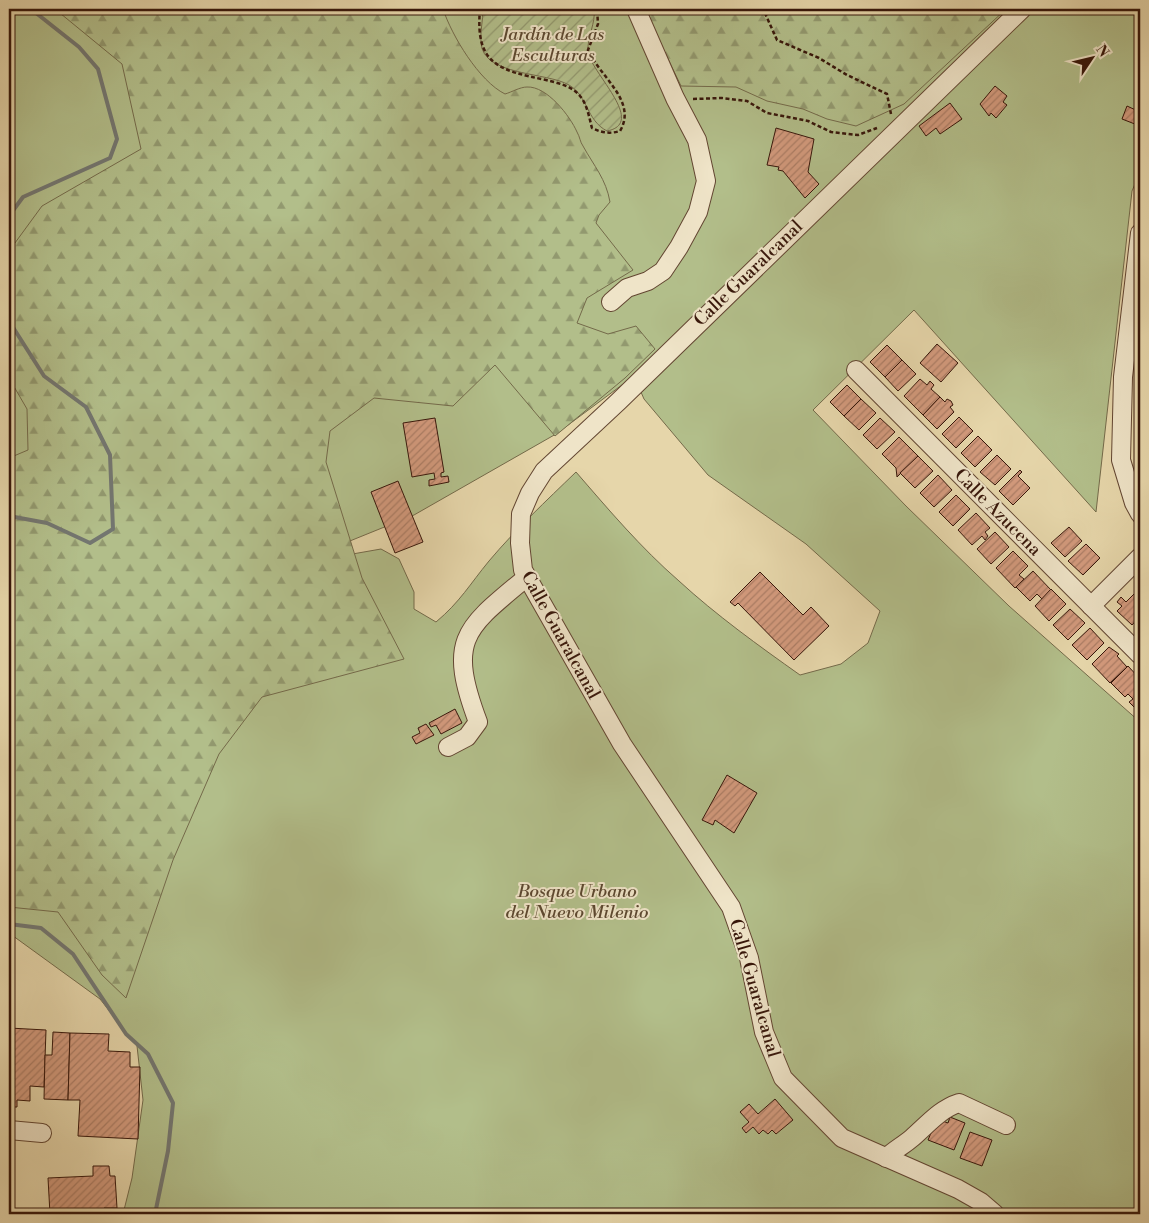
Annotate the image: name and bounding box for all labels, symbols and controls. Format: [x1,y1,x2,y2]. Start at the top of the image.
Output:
park label: Jardín de Las Esculturas [500,23,605,67]
north arrow [1066,32,1116,82]
text: N [1091,41,1112,61]
street label: Calle Guaralcanal [689,215,808,331]
street label: Calle Azucena [949,464,1047,561]
street label: Calle Guaralcanal [516,567,606,704]
park label: Bosque Urbano del Nuevo Milenio [505,880,649,924]
street label: Calle Guaralcanal [724,916,785,1061]

